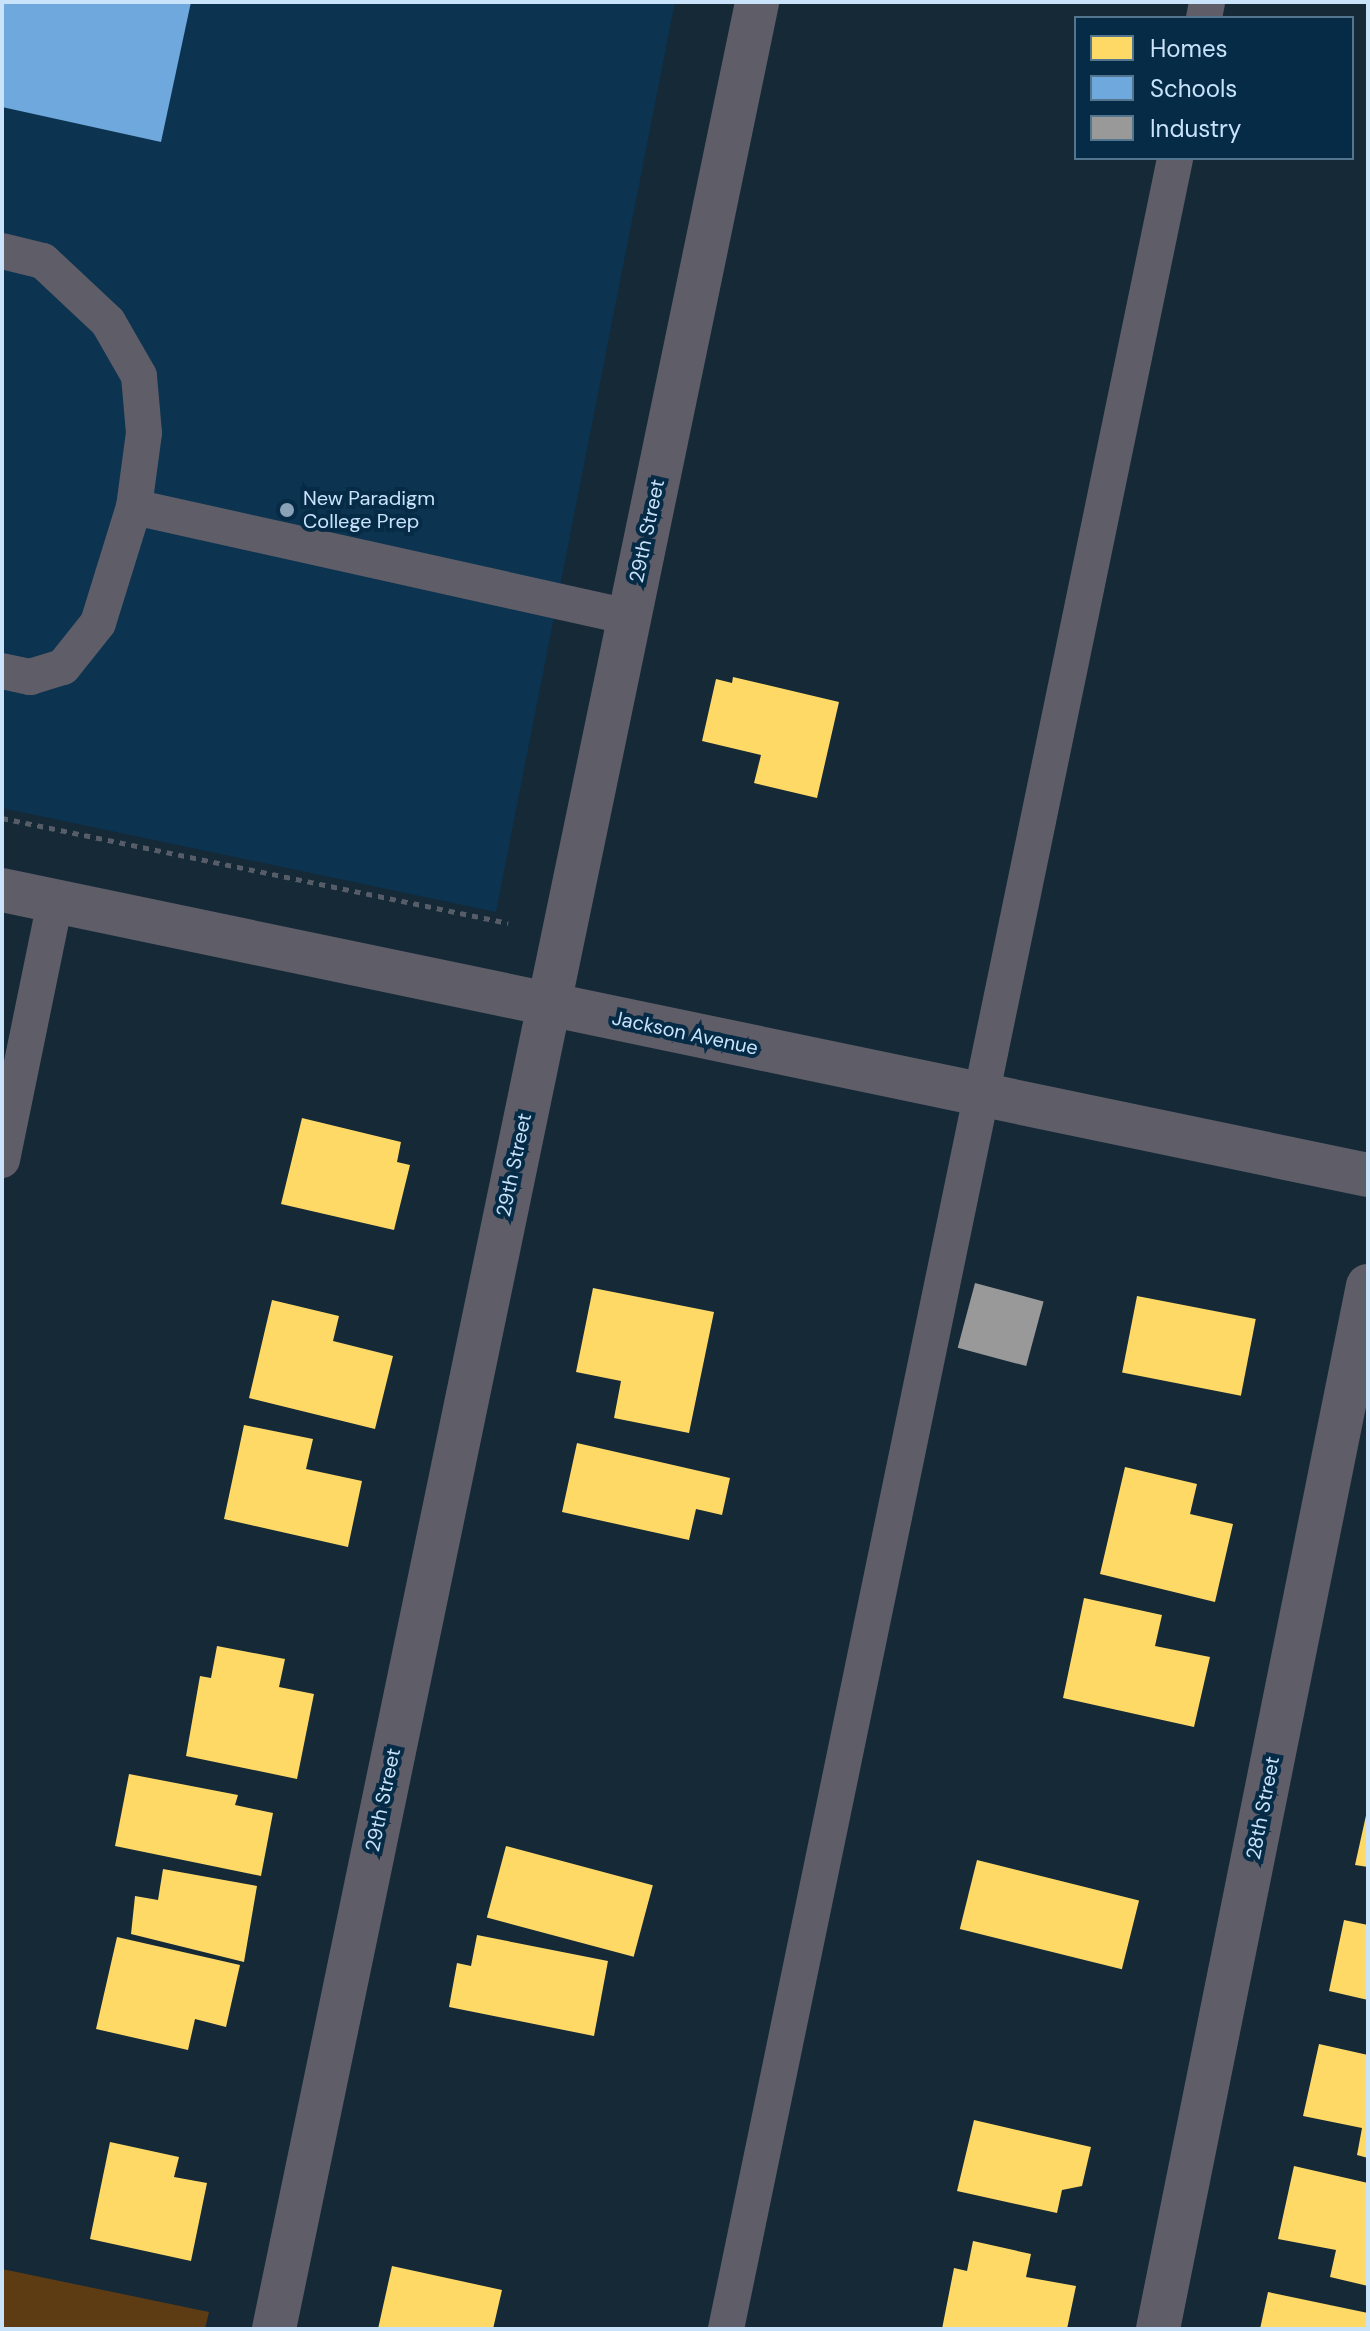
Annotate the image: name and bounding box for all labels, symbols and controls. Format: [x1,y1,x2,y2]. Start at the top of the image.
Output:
legend [1074,16,1354,160]
text: Homes [1150,33,1228,64]
text: Schools [1150,73,1237,104]
text: Industry [1150,113,1241,144]
street label: 29th Street [624,477,670,585]
place label: New Paradigm College Prep [303,486,435,533]
marker: New Paradigm College Prep [278,501,296,519]
street label: Jackson Avenue [610,1006,760,1060]
street label: 29th Street [491,1111,537,1219]
street label: 29th Street [360,1746,406,1854]
street label: 28th Street [1241,1754,1285,1862]

